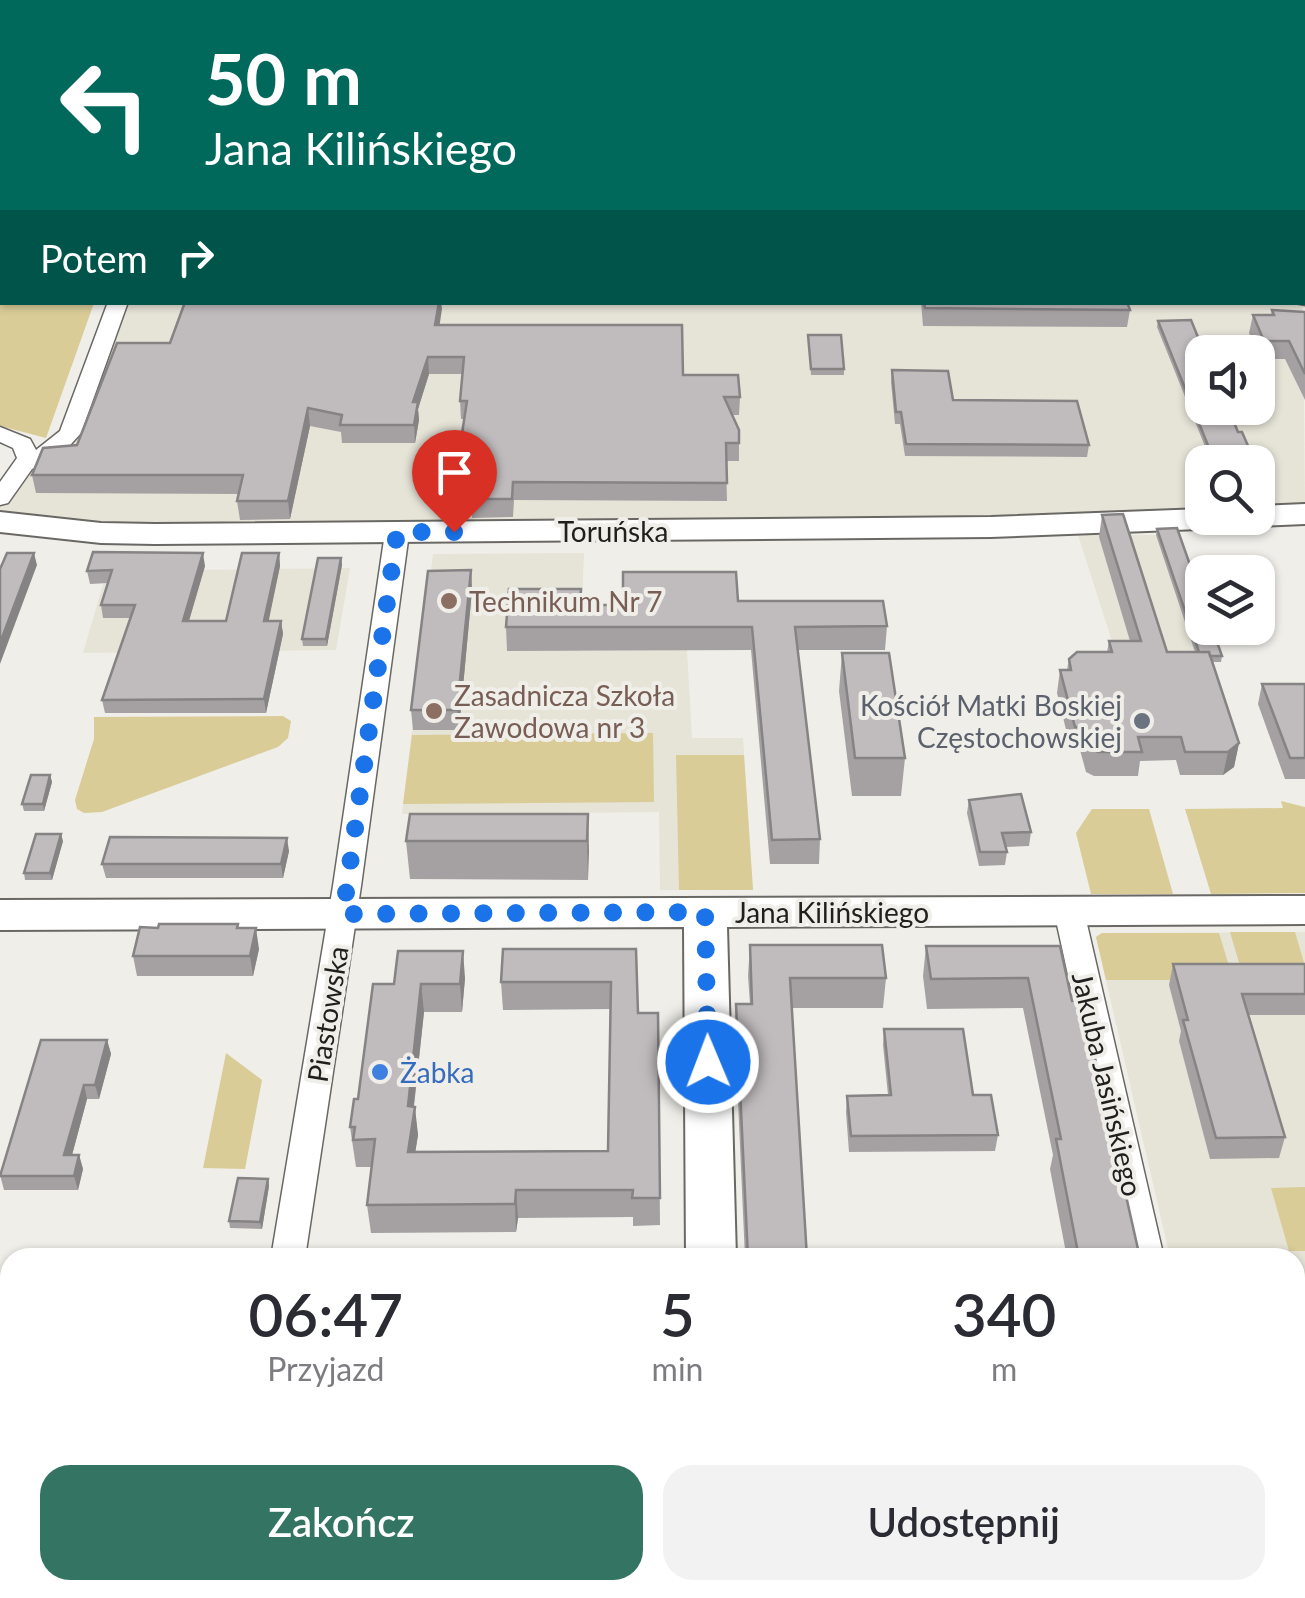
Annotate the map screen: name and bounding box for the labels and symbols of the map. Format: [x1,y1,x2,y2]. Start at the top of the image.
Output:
pin [412,430,497,533]
street label: Toruńska [558,514,668,548]
place label: Technikum Nr 7 [469,584,662,618]
marker: Technikum Nr 7 [438,590,460,612]
place label: Zasadnicza Szkoła Zawodowa nr 3 [454,678,675,744]
place label: Kościół Matki Boskiej Częstochowskiej [860,688,1122,754]
marker: Zasadnicza Szkoła Zawodowa nr 3 [423,700,445,722]
marker: Kościół Matki Boskiej Częstochowskiej [1131,710,1153,732]
street label: Jana Kilińskiego [735,895,929,929]
street label: Piastowska [299,944,355,1084]
street label: Jakuba Jasińskiego [1066,969,1150,1199]
position arrow [656,1010,760,1114]
place label: Żabka [400,1055,475,1089]
marker: Żabka [369,1061,391,1083]

